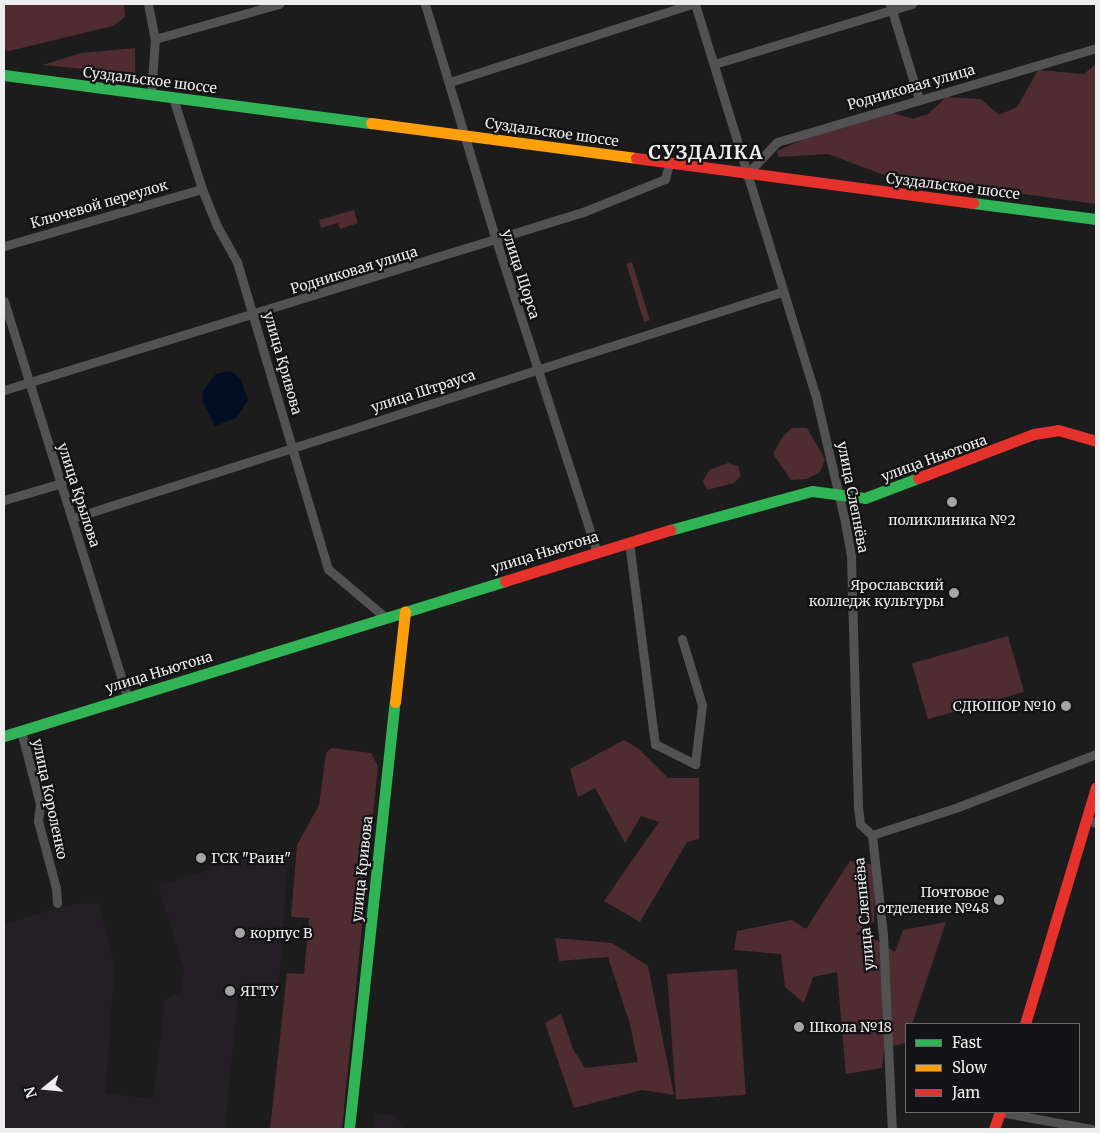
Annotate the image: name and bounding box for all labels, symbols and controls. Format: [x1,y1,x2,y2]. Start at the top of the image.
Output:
street label: Родниковая улица [845,61,977,113]
street label: Суздальское шоссе [82,63,218,97]
street label: Суздальское шоссе [484,114,620,150]
district label: СУЗДАЛКА [648,142,764,164]
street label: Суздальское шоссе [885,169,1021,203]
street label: Ключевой переулок [28,176,170,232]
street label: улица Щорса [499,227,543,321]
street label: Родниковая улица [288,243,420,297]
street label: улица Кривова [260,310,306,416]
street label: улица Штрауса [369,366,477,416]
street label: улица Ньютона [879,431,989,485]
street label: улица Слепнёва [834,440,872,554]
street label: улица Крылова [54,441,104,549]
marker: поликлиника №2 [945,495,959,509]
place label: поликлиника №2 [888,512,1016,528]
street label: улица Ньютона [489,528,601,576]
place label: Ярославский колледж культуры [809,577,944,610]
marker: Ярославский колледж культуры [948,587,960,599]
street label: улица Ньютона [103,648,215,696]
place label: СДЮШОР №10 [953,698,1056,714]
marker: СДЮШОР №10 [1060,700,1072,712]
street label: улица Короленко [29,737,71,861]
street label: улица Кривова [348,815,376,923]
place label: ГСК "Раин" [211,850,291,866]
marker: ГСК "Раин" [195,852,207,864]
street label: улица Слепнёва [851,857,877,971]
place label: Почтовое отделение №48 [877,884,989,916]
marker: Почтовое отделение №48 [993,894,1005,906]
place label: корпус В [250,925,312,941]
marker: корпус В [234,927,246,939]
place label: ЯГТУ [240,983,278,999]
marker: ЯГТУ [224,985,236,997]
place label: Школа №18 [809,1019,892,1035]
marker: Школа №18 [793,1021,805,1033]
legend [905,1023,1080,1113]
text: Fast [952,1033,982,1052]
text: Slow [952,1058,987,1077]
north arrow [20,1063,70,1113]
text: Jam [952,1083,980,1102]
text: N [20,1084,41,1100]

